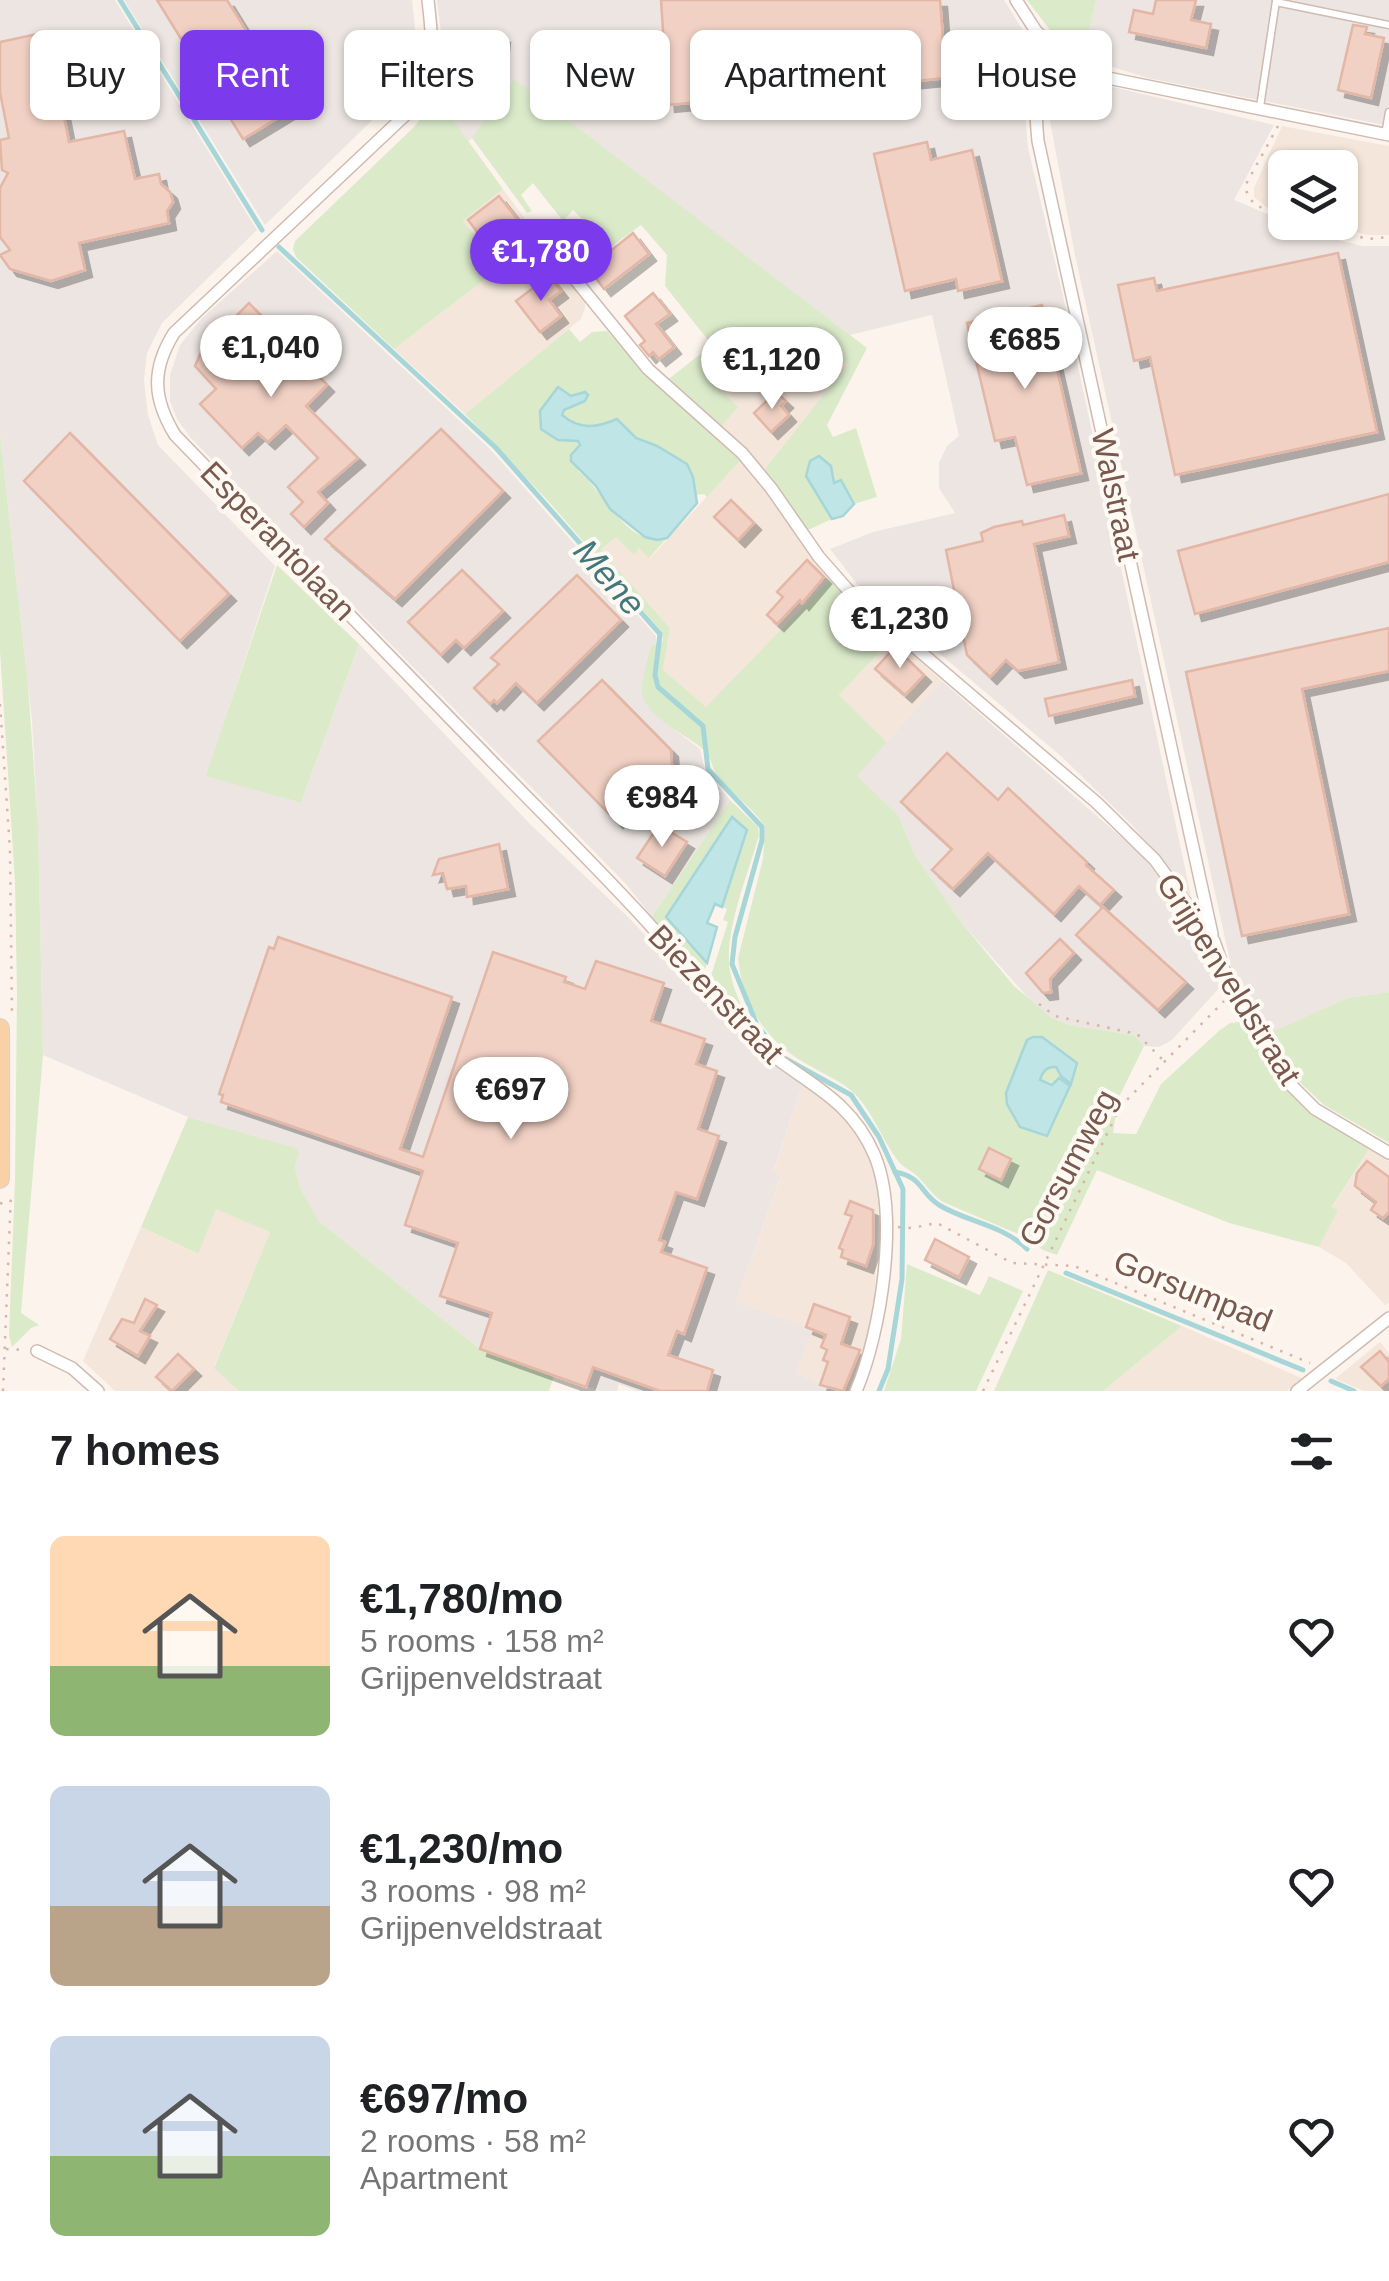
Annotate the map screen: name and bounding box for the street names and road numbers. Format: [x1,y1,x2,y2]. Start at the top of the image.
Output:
street label: Walstraat [1084,426,1148,564]
street label: Esperantolaan [193,454,363,628]
street label: Grijpenveldstraat [1150,867,1308,1091]
street label: Biezenstraat [641,918,791,1071]
street label: Gorsumweg [1012,1083,1124,1253]
street label: Gorsumpad [1109,1243,1277,1339]

